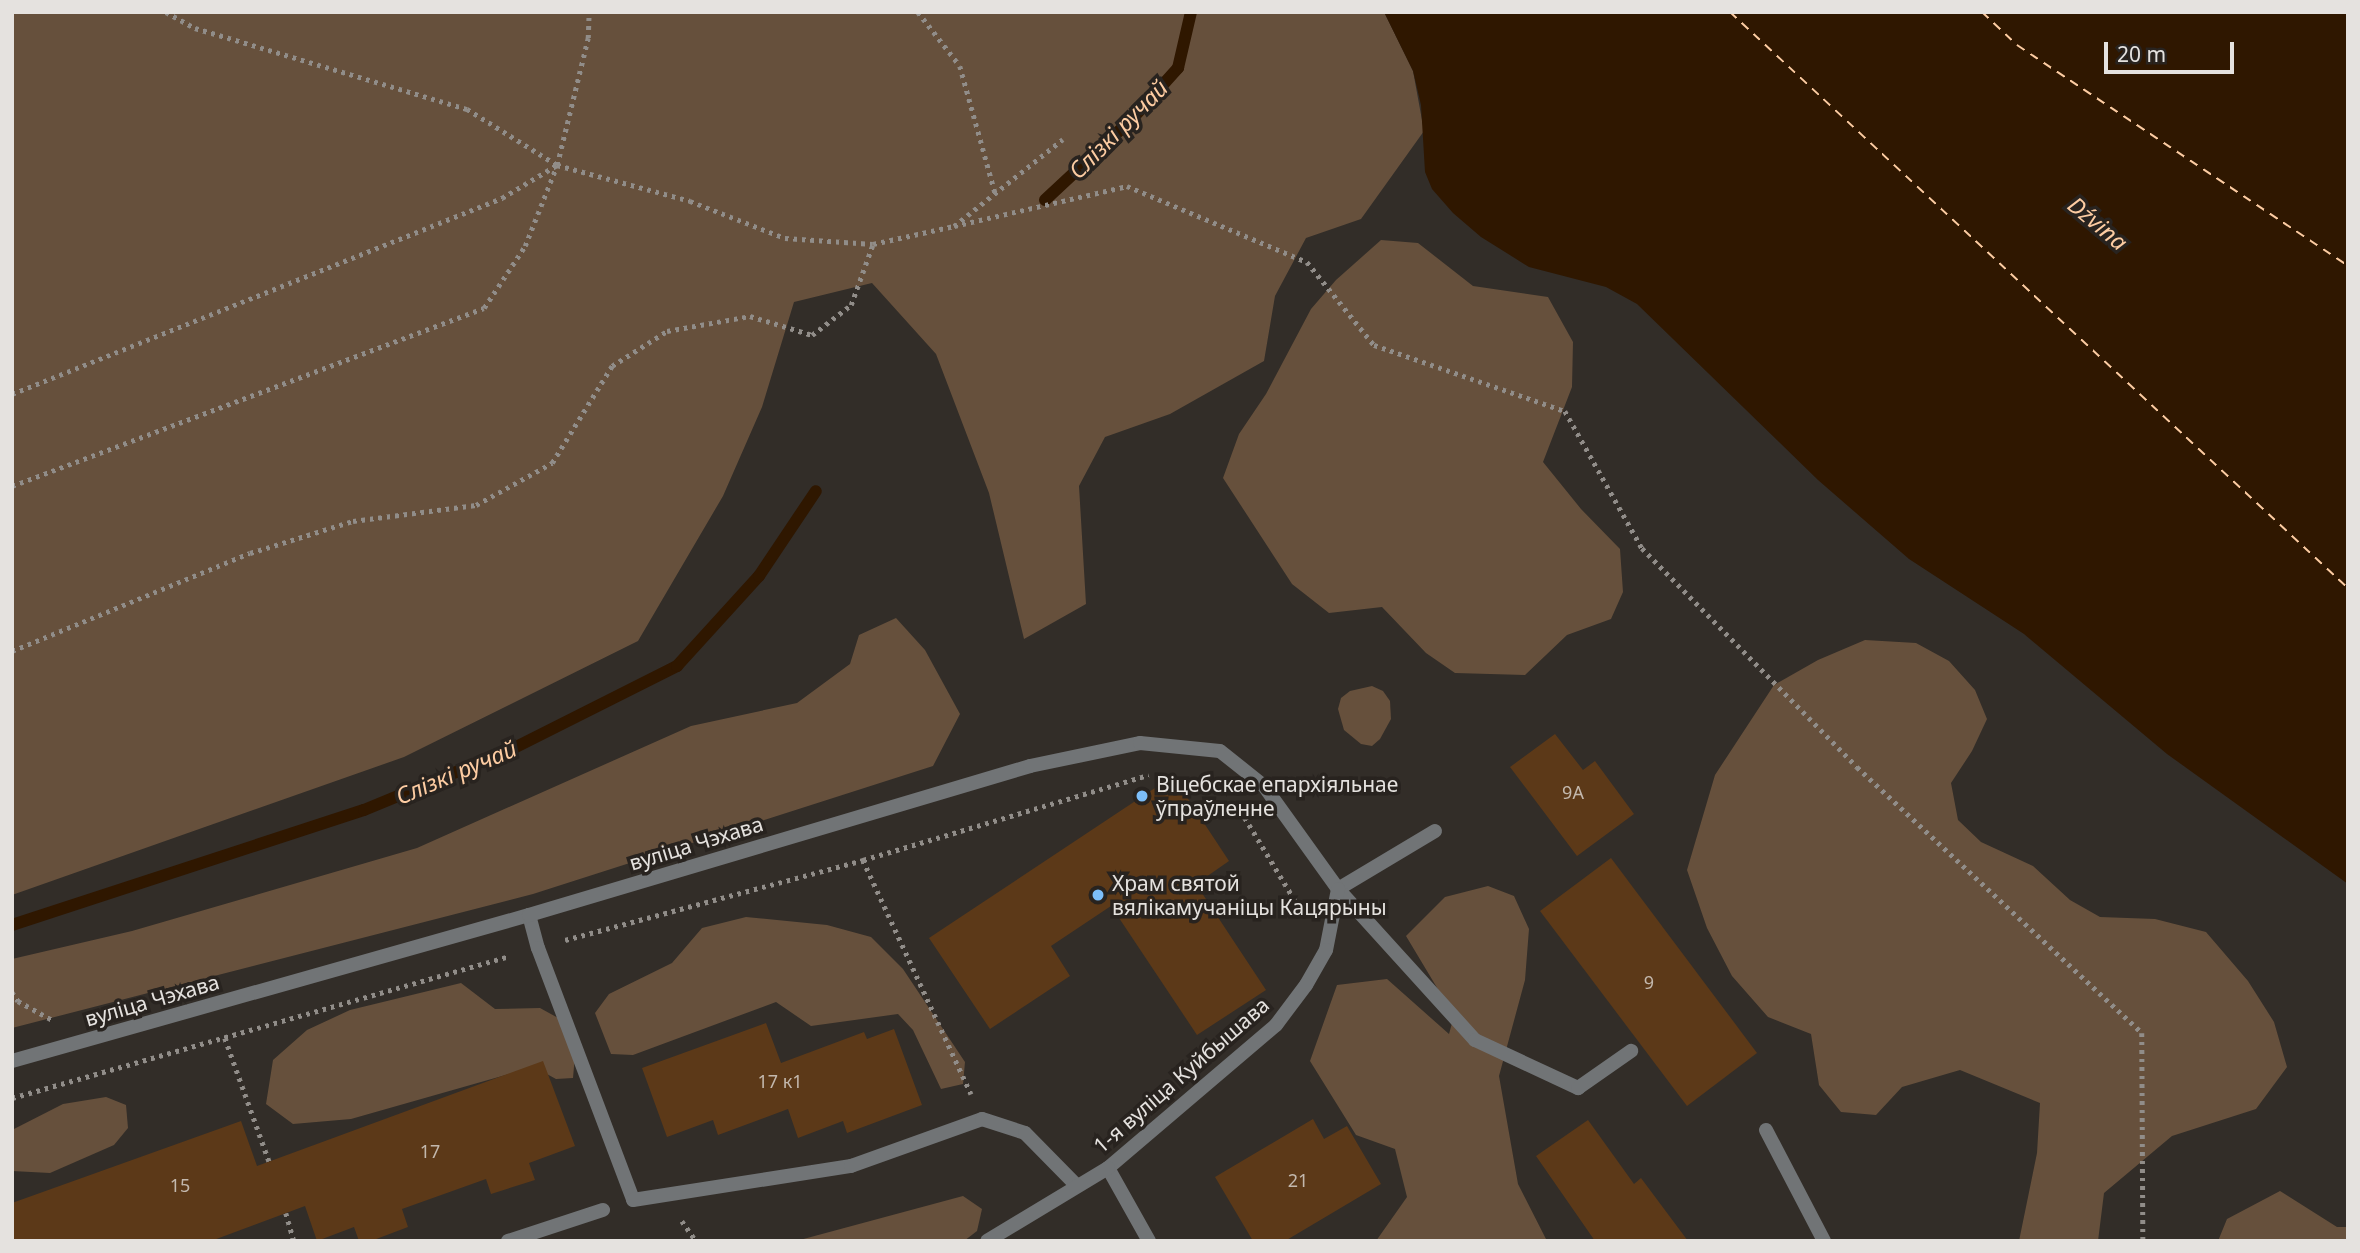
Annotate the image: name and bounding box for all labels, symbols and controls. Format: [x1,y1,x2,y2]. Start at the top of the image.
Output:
scale bar [2108,28,2238,72]
text: 20 m [2117,40,2166,68]
water label: Слізкі ручай [1063,74,1173,184]
water label: Dźvina [2063,190,2133,256]
water label: Слізкі ручай [392,734,520,810]
place label: Віцебскае епархіяльнае ўпраўленне [1156,771,1398,821]
house number: 9А [1562,781,1584,803]
marker: Віцебскае епархіяльнае ўпраўленне [1134,788,1150,804]
street label: вуліца Чэхава [626,811,766,875]
place label: Храм святой вялікамучаніцы Кацярыны [1112,870,1387,920]
marker: Храм святой вялікамучаніцы Кацярыны [1090,887,1106,903]
street label: вуліца Чэхава [82,969,222,1031]
house number: 9 [1644,971,1654,993]
street label: 1-я вуліца Куйбышава [1088,992,1274,1158]
house number: 17 к1 [757,1070,803,1092]
house number: 17 [420,1140,440,1162]
house number: 21 [1288,1169,1308,1191]
house number: 15 [170,1174,190,1196]

